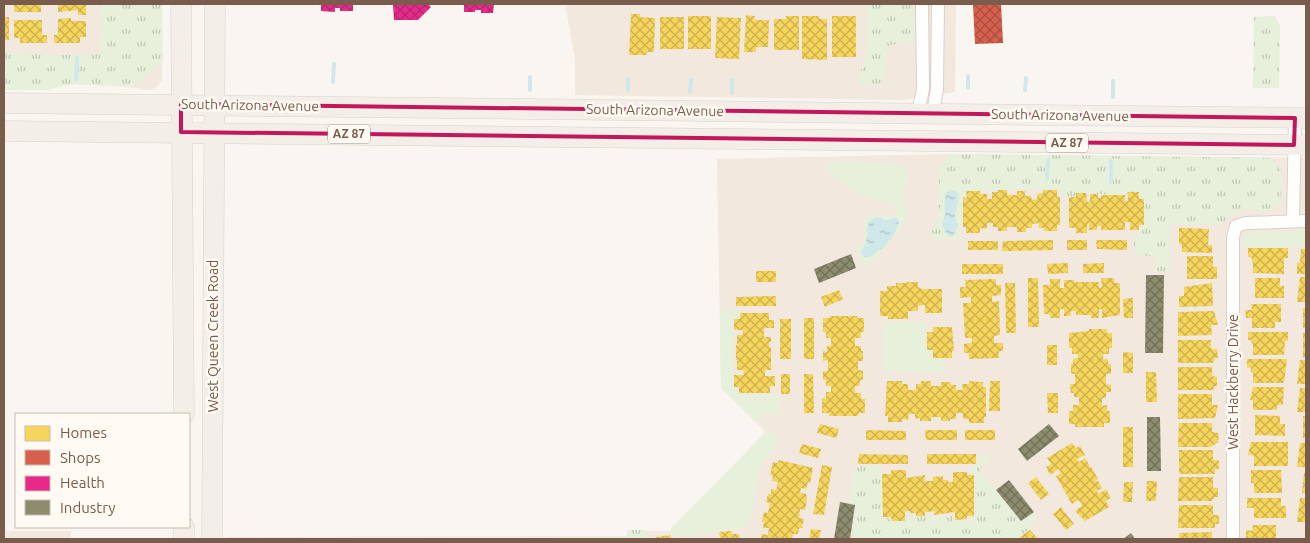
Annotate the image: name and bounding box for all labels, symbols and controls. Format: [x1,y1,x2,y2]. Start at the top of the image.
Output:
street label: South Arizona Avenue [181,96,319,114]
street label: South Arizona Avenue [586,101,724,119]
street label: South Arizona Avenue [991,106,1129,124]
road number: AZ 87 [328,125,370,144]
road number: AZ 87 [1046,134,1088,152]
street label: West Queen Creek Road [205,260,221,412]
street label: West Hackberry Drive [1225,314,1241,450]
legend [15,413,190,528]
text: Homes [60,424,107,441]
text: Shops [60,449,101,466]
text: Health [60,474,105,491]
text: Industry [60,499,115,516]

